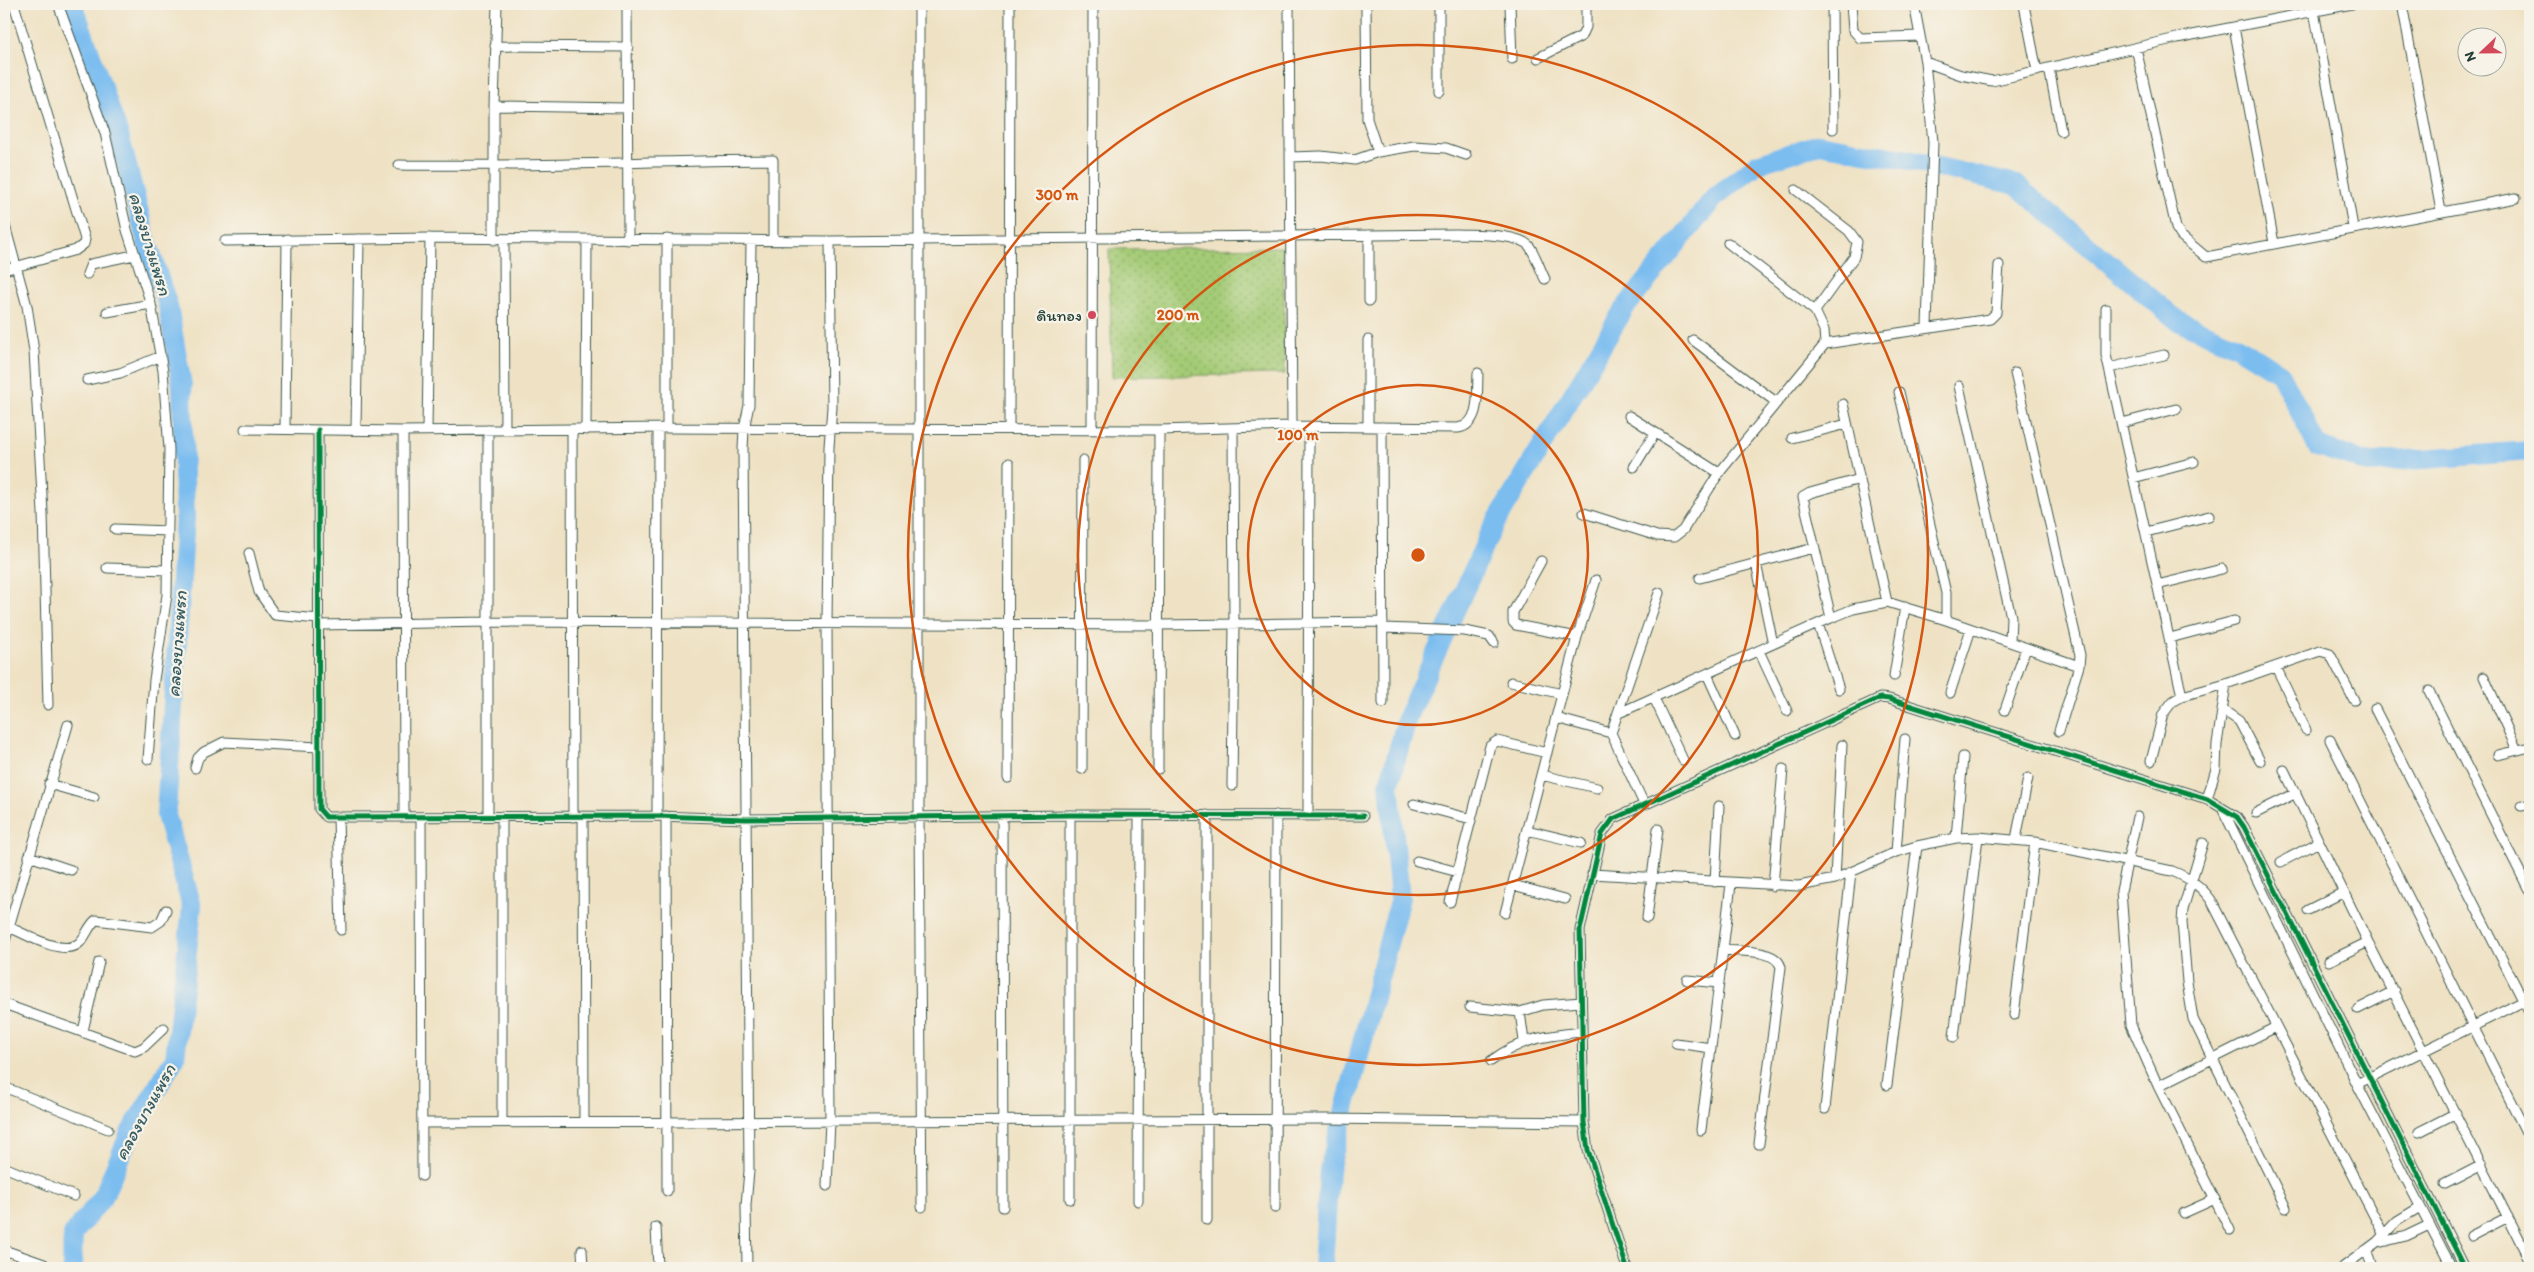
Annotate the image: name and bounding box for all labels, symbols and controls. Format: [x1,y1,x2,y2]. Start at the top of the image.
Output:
north arrow [2456,28,2506,78]
text: N [2461,49,2480,64]
text: 300 m [1036,186,1079,204]
water label: คลองบางแพรก [124,190,176,299]
place label: ดินทอง [1036,306,1082,325]
text: 200 m [1157,306,1200,324]
marker: ดินทอง [1086,309,1098,321]
text: 100 m [1277,426,1319,444]
centre of rings [1409,546,1427,564]
water label: คลองบางแพรก [162,589,192,698]
water label: คลองบางแพรก [110,1059,181,1164]

